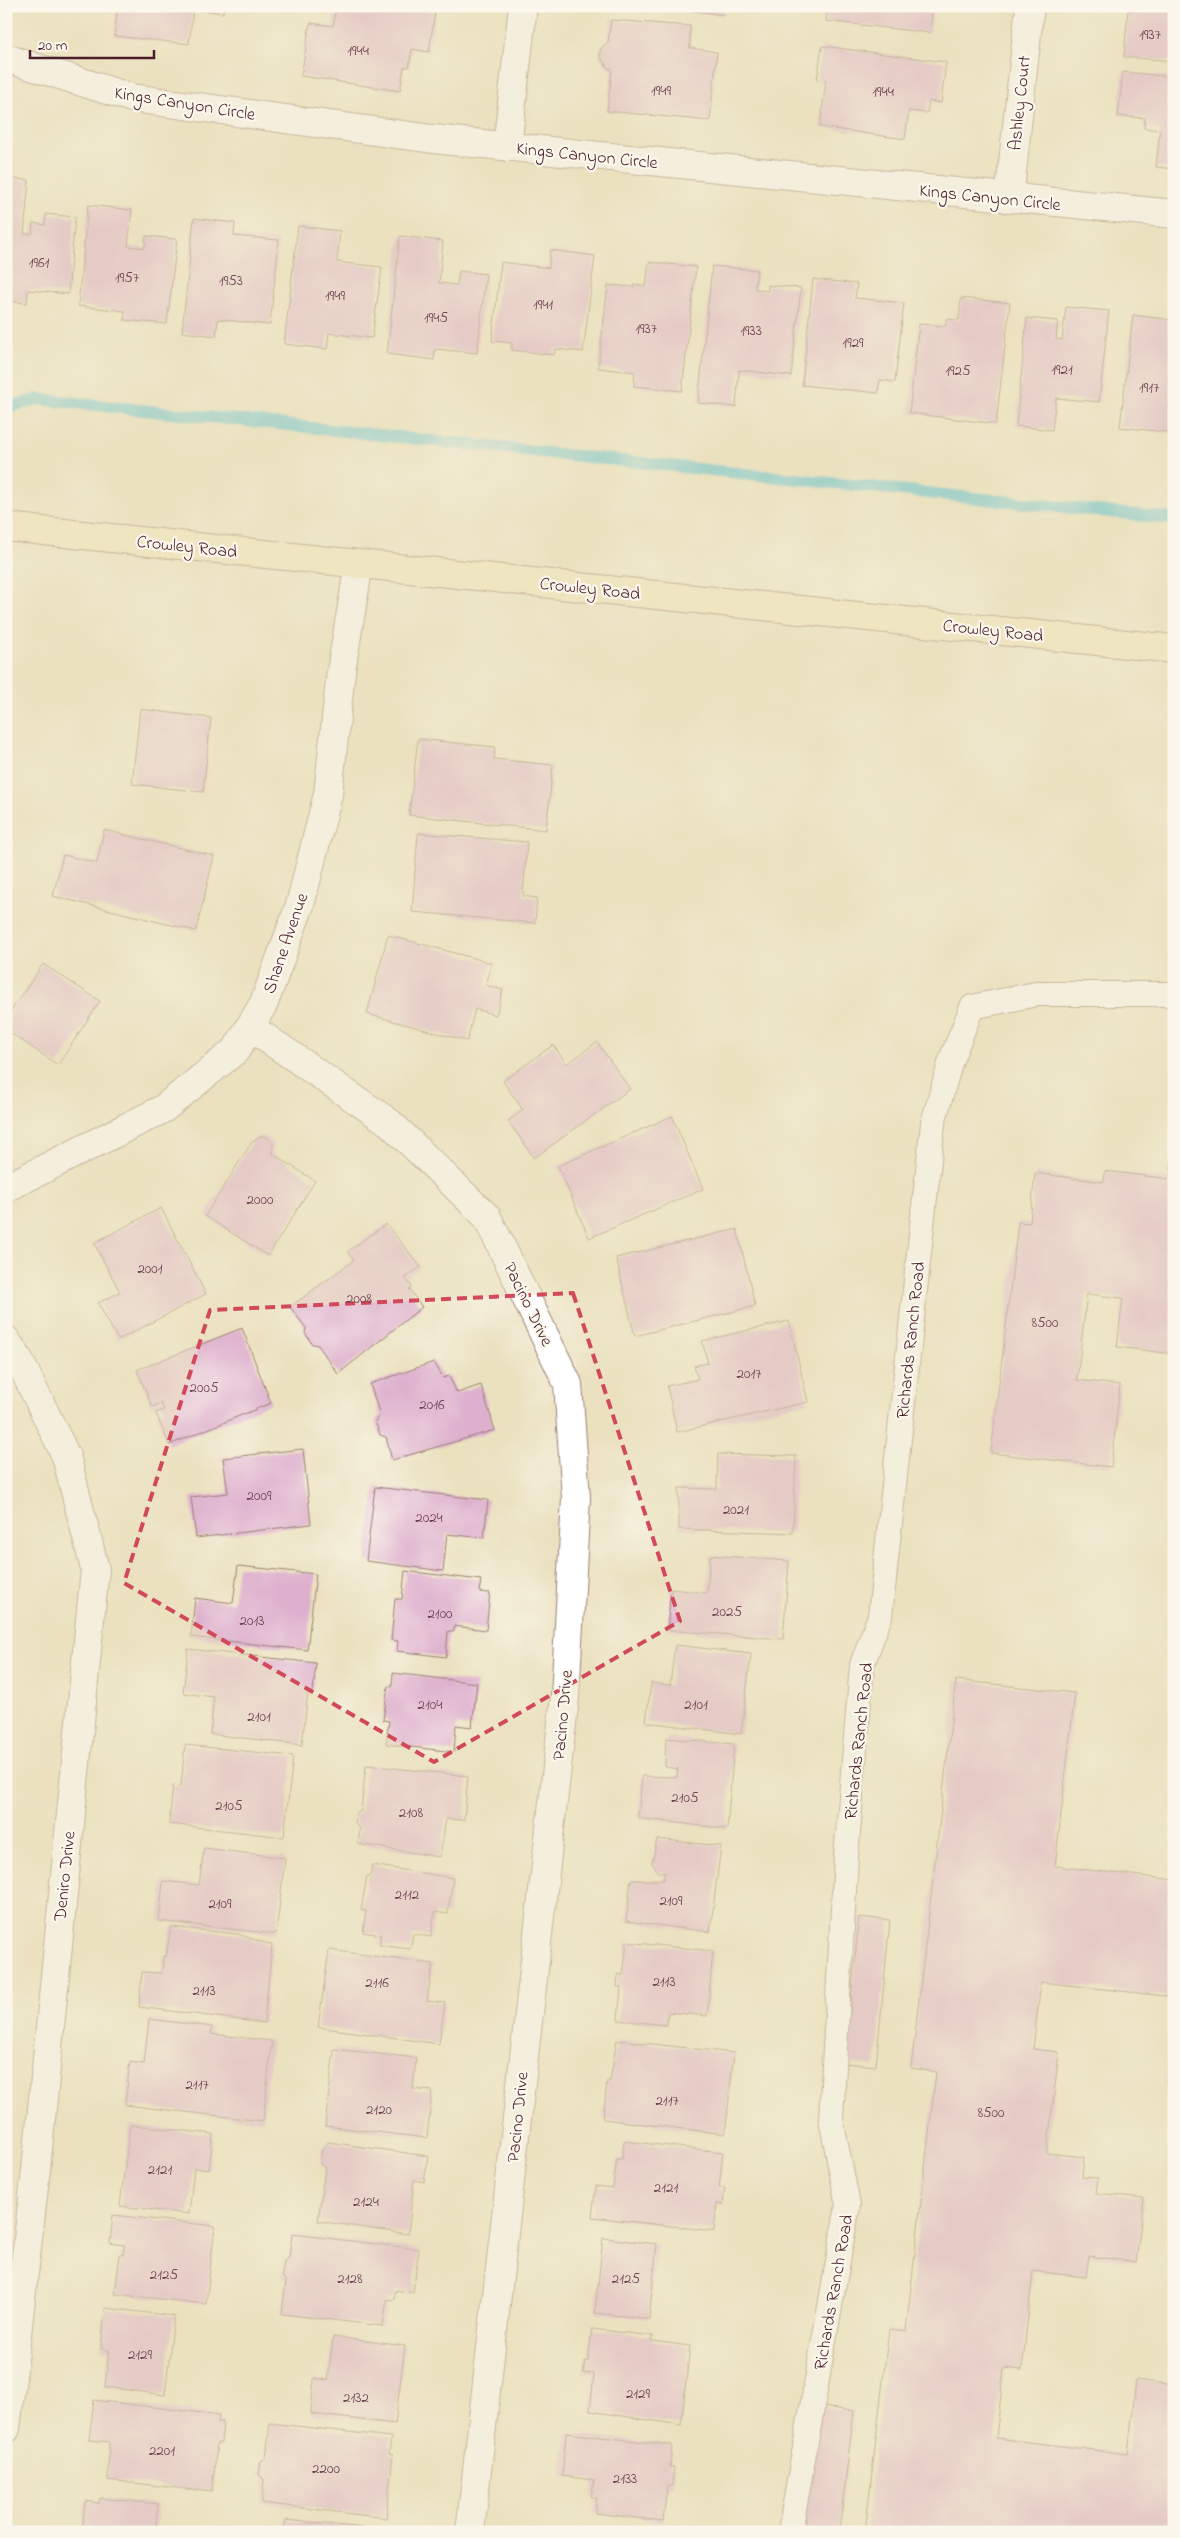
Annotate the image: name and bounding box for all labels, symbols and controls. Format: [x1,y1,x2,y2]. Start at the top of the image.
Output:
house number: 1937 [1139,24,1161,46]
scale bar [30,28,154,60]
text: 20 m [38,35,68,57]
house number: 1944 [347,40,369,62]
street label: Ashley Court [1003,54,1039,152]
house number: 1949 [651,80,671,102]
street label: Kings Canyon Circle [112,81,258,130]
house number: 1944 [872,81,894,103]
street label: Kings Canyon Circle [515,137,660,178]
street label: Kings Canyon Circle [918,179,1063,220]
house number: 1961 [29,252,50,274]
house number: 1957 [115,267,139,289]
house number: 1953 [219,270,243,292]
house number: 1949 [325,285,345,307]
house number: 1941 [533,294,553,316]
house number: 1945 [424,307,448,329]
house number: 1937 [635,318,657,340]
house number: 1933 [740,320,762,342]
house number: 1929 [842,332,864,354]
house number: 1921 [1051,359,1073,381]
house number: 1925 [945,360,971,382]
house number: 1917 [1139,377,1159,399]
street label: Crowley Road [135,530,238,566]
street label: Crowley Road [538,572,641,608]
street label: Crowley Road [941,614,1044,650]
street label: Shane Avenue [257,889,317,998]
house number: 2000 [247,1189,274,1211]
house number: 2001 [137,1258,163,1280]
street label: Pacino Drive [496,1258,559,1352]
street label: Richards Ranch Road [891,1261,933,1420]
house number: 2008 [346,1288,372,1310]
house number: 8500 [1031,1312,1059,1334]
house number: 2017 [737,1363,761,1385]
house number: 2005 [190,1377,219,1399]
house number: 2016 [419,1394,445,1416]
house number: 2009 [247,1485,272,1507]
house number: 2021 [723,1499,749,1521]
house number: 2024 [415,1507,443,1529]
house number: 2025 [712,1601,742,1623]
house number: 2100 [427,1603,453,1625]
house number: 2013 [240,1610,264,1632]
street label: Richards Ranch Road [839,1662,881,1821]
street label: Pacino Drive [547,1668,581,1761]
house number: 2104 [418,1694,442,1716]
house number: 2101 [684,1694,708,1716]
house number: 2101 [247,1706,271,1728]
house number: 2105 [671,1787,699,1809]
house number: 2105 [215,1795,243,1817]
house number: 2108 [399,1802,424,1824]
street label: Deniro Drive [48,1829,84,1924]
house number: 2112 [395,1884,420,1906]
house number: 2109 [659,1890,683,1912]
house number: 2109 [208,1893,232,1915]
house number: 2113 [652,1971,676,1993]
house number: 2116 [365,1972,389,1994]
house number: 2113 [192,1980,216,2002]
street label: Pacino Drive [501,2070,537,2164]
house number: 2117 [185,2074,209,2096]
house number: 2117 [655,2090,679,2112]
house number: 2120 [366,2099,393,2121]
house number: 8500 [977,2102,1005,2124]
house number: 2121 [148,2159,172,2181]
house number: 2121 [654,2177,678,2199]
house number: 2124 [353,2191,379,2213]
street label: Richards Ranch Road [808,2213,861,2372]
house number: 2125 [150,2264,179,2286]
house number: 2128 [337,2268,363,2290]
house number: 2125 [612,2268,641,2290]
house number: 2129 [128,2344,153,2366]
house number: 2129 [626,2383,651,2405]
house number: 2132 [343,2387,369,2409]
house number: 2201 [149,2440,175,2462]
house number: 2200 [312,2458,340,2480]
house number: 2133 [613,2468,637,2490]

